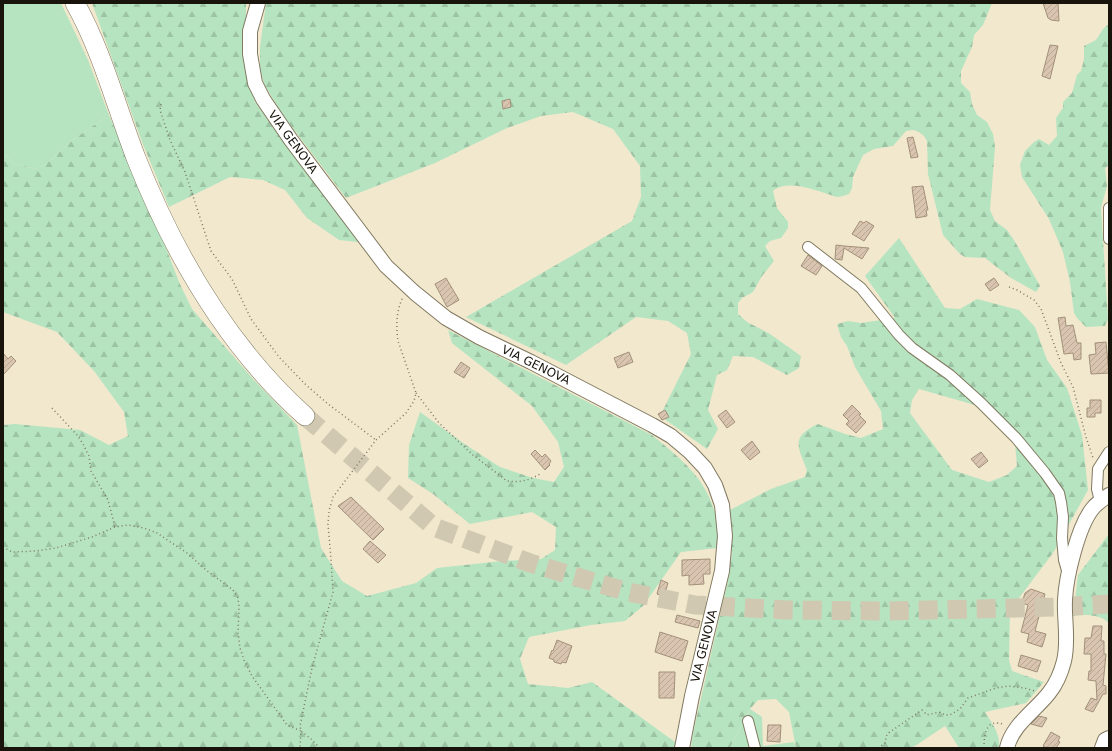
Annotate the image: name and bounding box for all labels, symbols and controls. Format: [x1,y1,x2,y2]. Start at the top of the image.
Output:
street label: VIA GENOVA [265,108,321,177]
street label: VIA GENOVA [499,342,573,388]
street label: VIA GENOVA [688,607,720,684]

